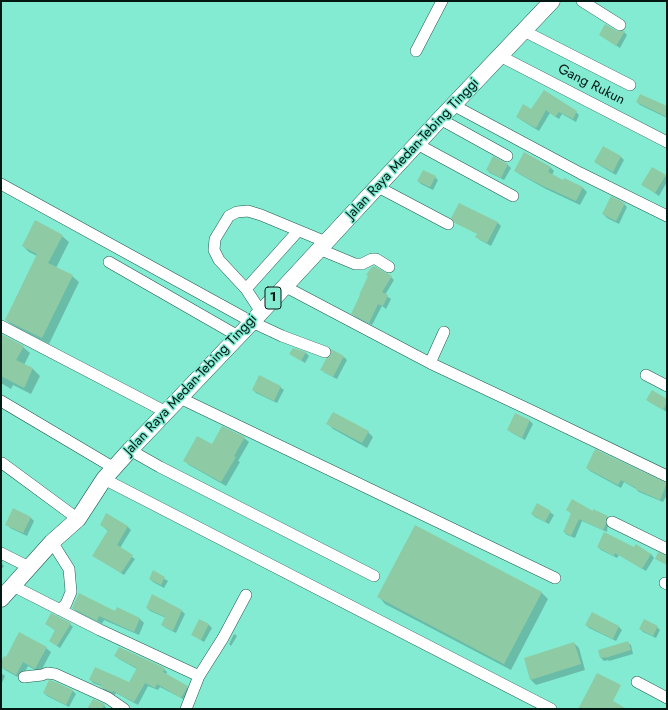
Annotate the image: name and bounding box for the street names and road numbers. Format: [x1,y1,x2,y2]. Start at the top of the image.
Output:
street label: Gang Rukun [555,61,627,109]
street label: Jalan Raya Medan-Tebing Tinggi [343,75,483,223]
road number: 1 [265,287,281,309]
street label: Jalan Raya Medan-Tebing Tinggi [121,311,261,459]

